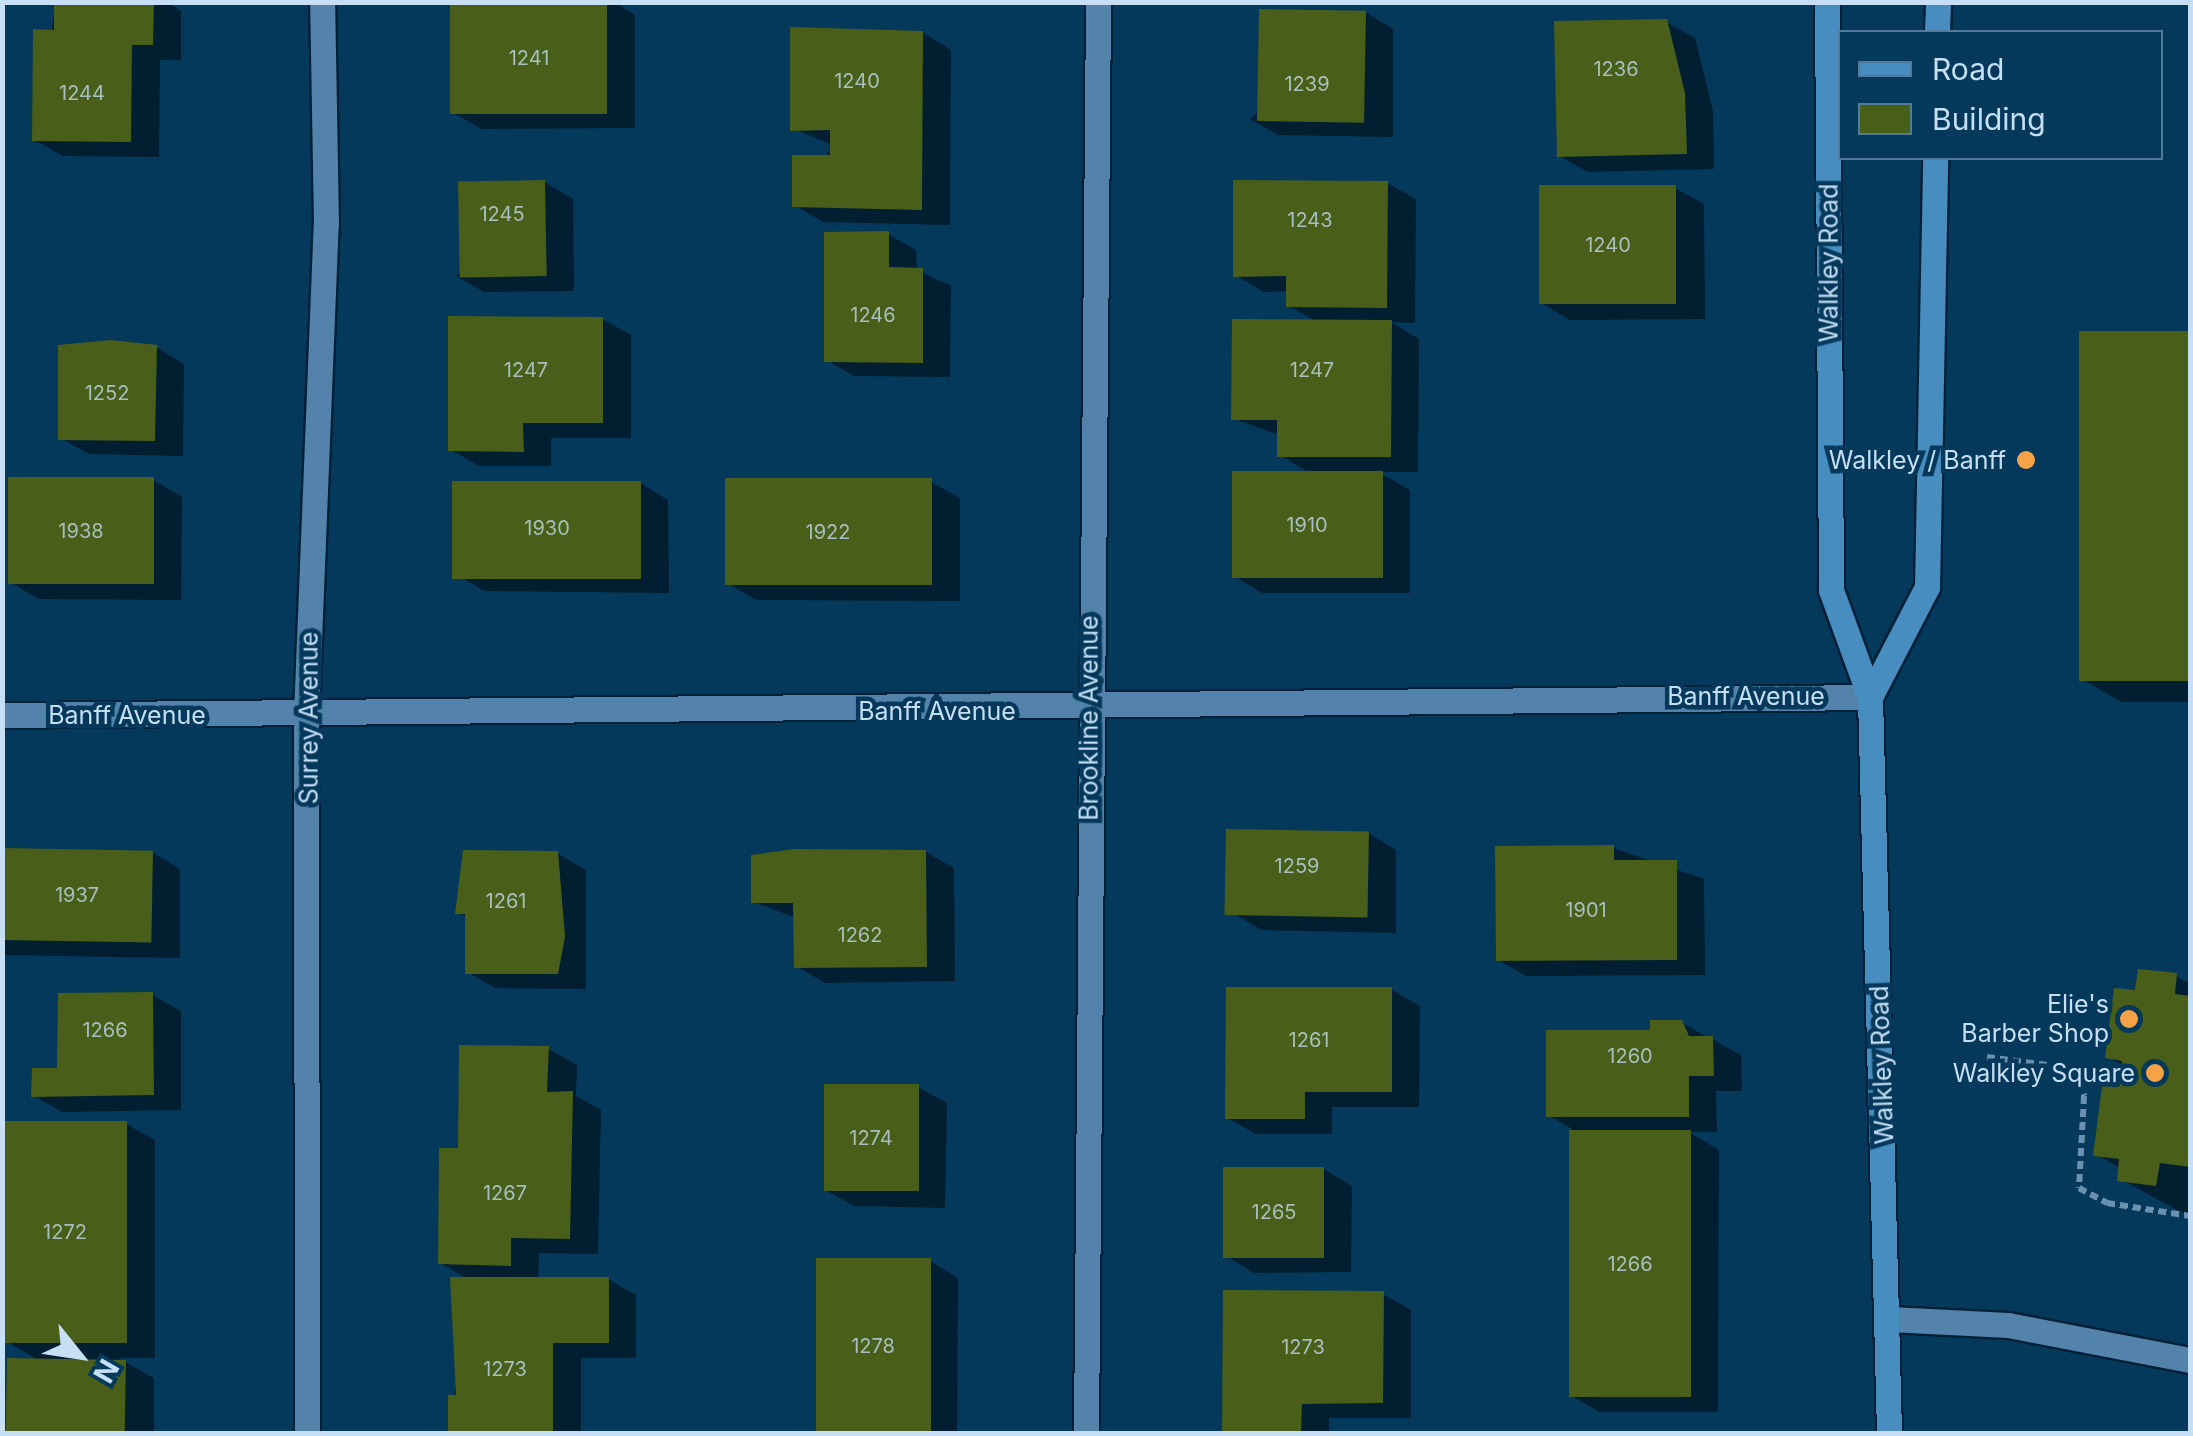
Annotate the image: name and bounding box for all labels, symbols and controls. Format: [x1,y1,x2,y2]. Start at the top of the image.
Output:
legend [1838,30,2163,160]
house number: 1241 [509,46,549,70]
text: Road [1932,51,2004,87]
house number: 1236 [1593,57,1639,81]
house number: 1240 [834,69,880,93]
house number: 1239 [1284,72,1330,96]
house number: 1244 [59,81,105,105]
text: Building [1932,101,2046,137]
street label: Walkley Road [1814,184,1844,342]
house number: 1245 [479,202,525,226]
house number: 1243 [1287,208,1333,232]
house number: 1240 [1585,233,1631,257]
house number: 1246 [850,303,896,327]
house number: 1247 [504,358,548,382]
house number: 1247 [1290,358,1334,382]
house number: 1252 [85,381,129,405]
place label: Walkley / Banff [1829,445,2006,475]
marker: Walkley / Banff [2015,449,2037,471]
house number: 1910 [1286,513,1328,537]
house number: 1930 [524,516,570,540]
house number: 1938 [58,519,104,543]
house number: 1922 [806,520,850,544]
street label: Brookline Avenue [1074,615,1104,821]
street label: Surrey Avenue [294,632,324,804]
street label: Banff Avenue [1667,681,1825,711]
street label: Banff Avenue [858,696,1016,726]
street label: Banff Avenue [48,700,206,730]
house number: 1259 [1275,854,1319,878]
house number: 1937 [55,883,99,907]
house number: 1261 [486,889,526,913]
house number: 1901 [1565,898,1607,922]
house number: 1262 [838,923,882,947]
street label: Walkley Road [1864,985,1900,1145]
place label: Elie's Barber Shop [1961,990,2109,1049]
marker: Elie's Barber Shop [2118,1008,2140,1030]
house number: 1266 [82,1018,128,1042]
house number: 1261 [1289,1028,1329,1052]
house number: 1260 [1607,1044,1653,1068]
place label: Walkley Square [1953,1058,2135,1088]
marker: Walkley Square [2144,1062,2166,1084]
house number: 1274 [849,1126,893,1150]
house number: 1267 [483,1181,527,1205]
house number: 1265 [1252,1200,1296,1224]
house number: 1272 [43,1220,87,1244]
house number: 1266 [1607,1252,1653,1276]
north arrow [30,1306,130,1406]
house number: 1278 [851,1334,895,1358]
house number: 1273 [1281,1335,1325,1359]
text: N [86,1353,126,1389]
house number: 1273 [483,1357,527,1381]

